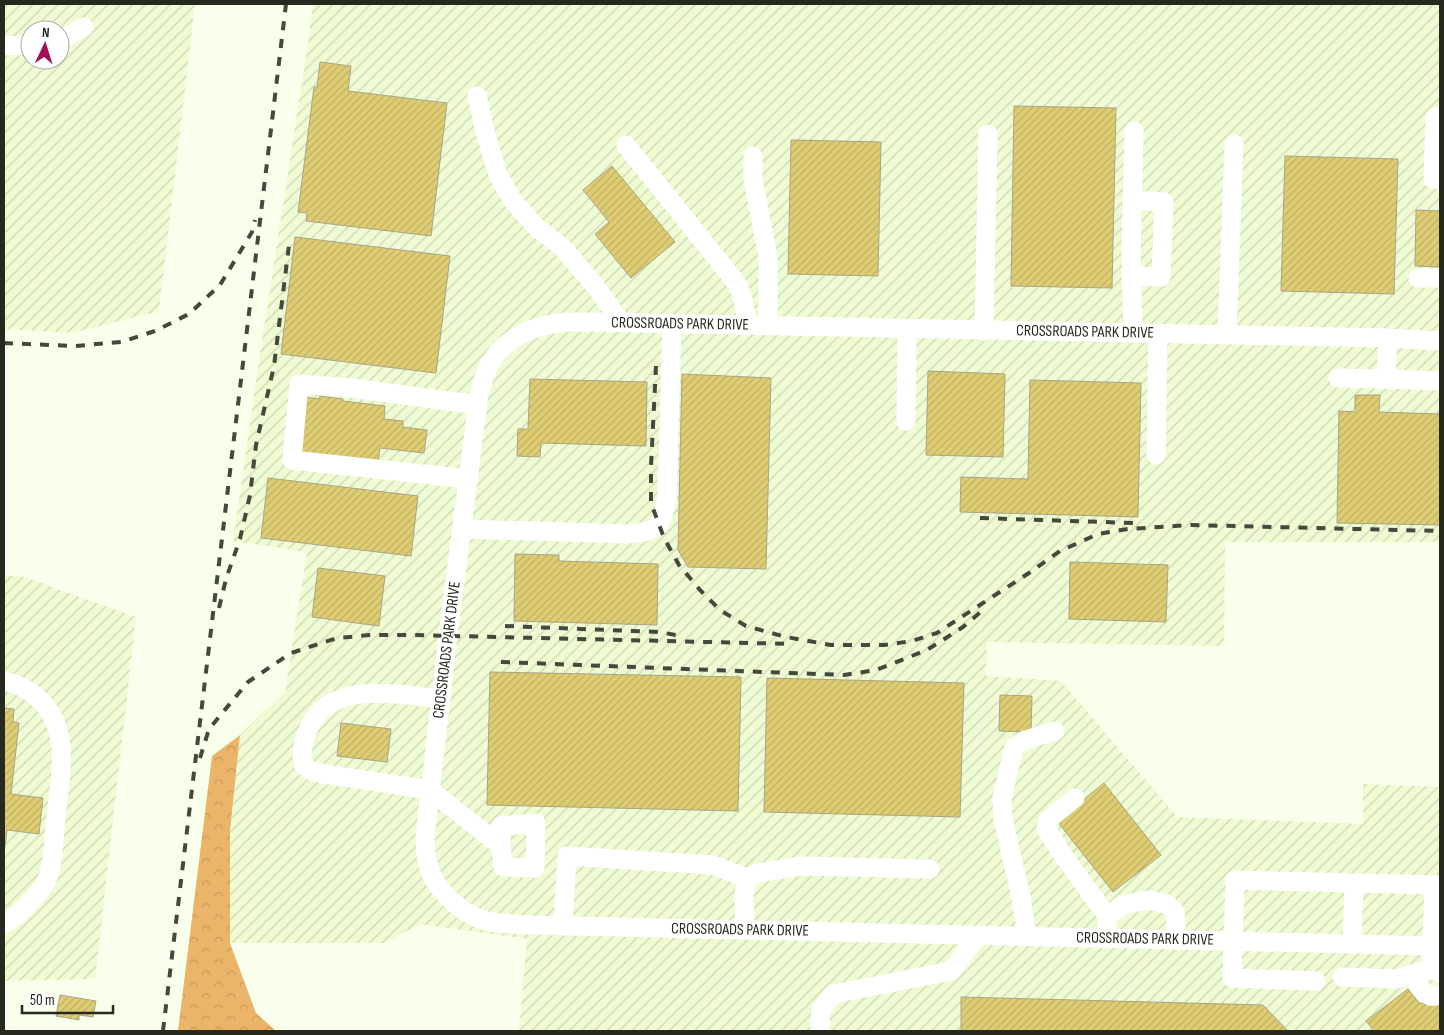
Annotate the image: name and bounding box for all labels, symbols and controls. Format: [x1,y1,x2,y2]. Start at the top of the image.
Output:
north arrow [20,20,70,70]
text: N [42,24,50,41]
street label: CROSSROADS PARK DRIVE [611,313,749,335]
street label: CROSSROADS PARK DRIVE [1016,321,1154,343]
street label: CROSSROADS PARK DRIVE [429,580,465,720]
street label: CROSSROADS PARK DRIVE [671,919,809,941]
street label: CROSSROADS PARK DRIVE [1076,928,1214,950]
scale bar [22,982,114,1014]
text: 50 m [30,991,55,1010]

